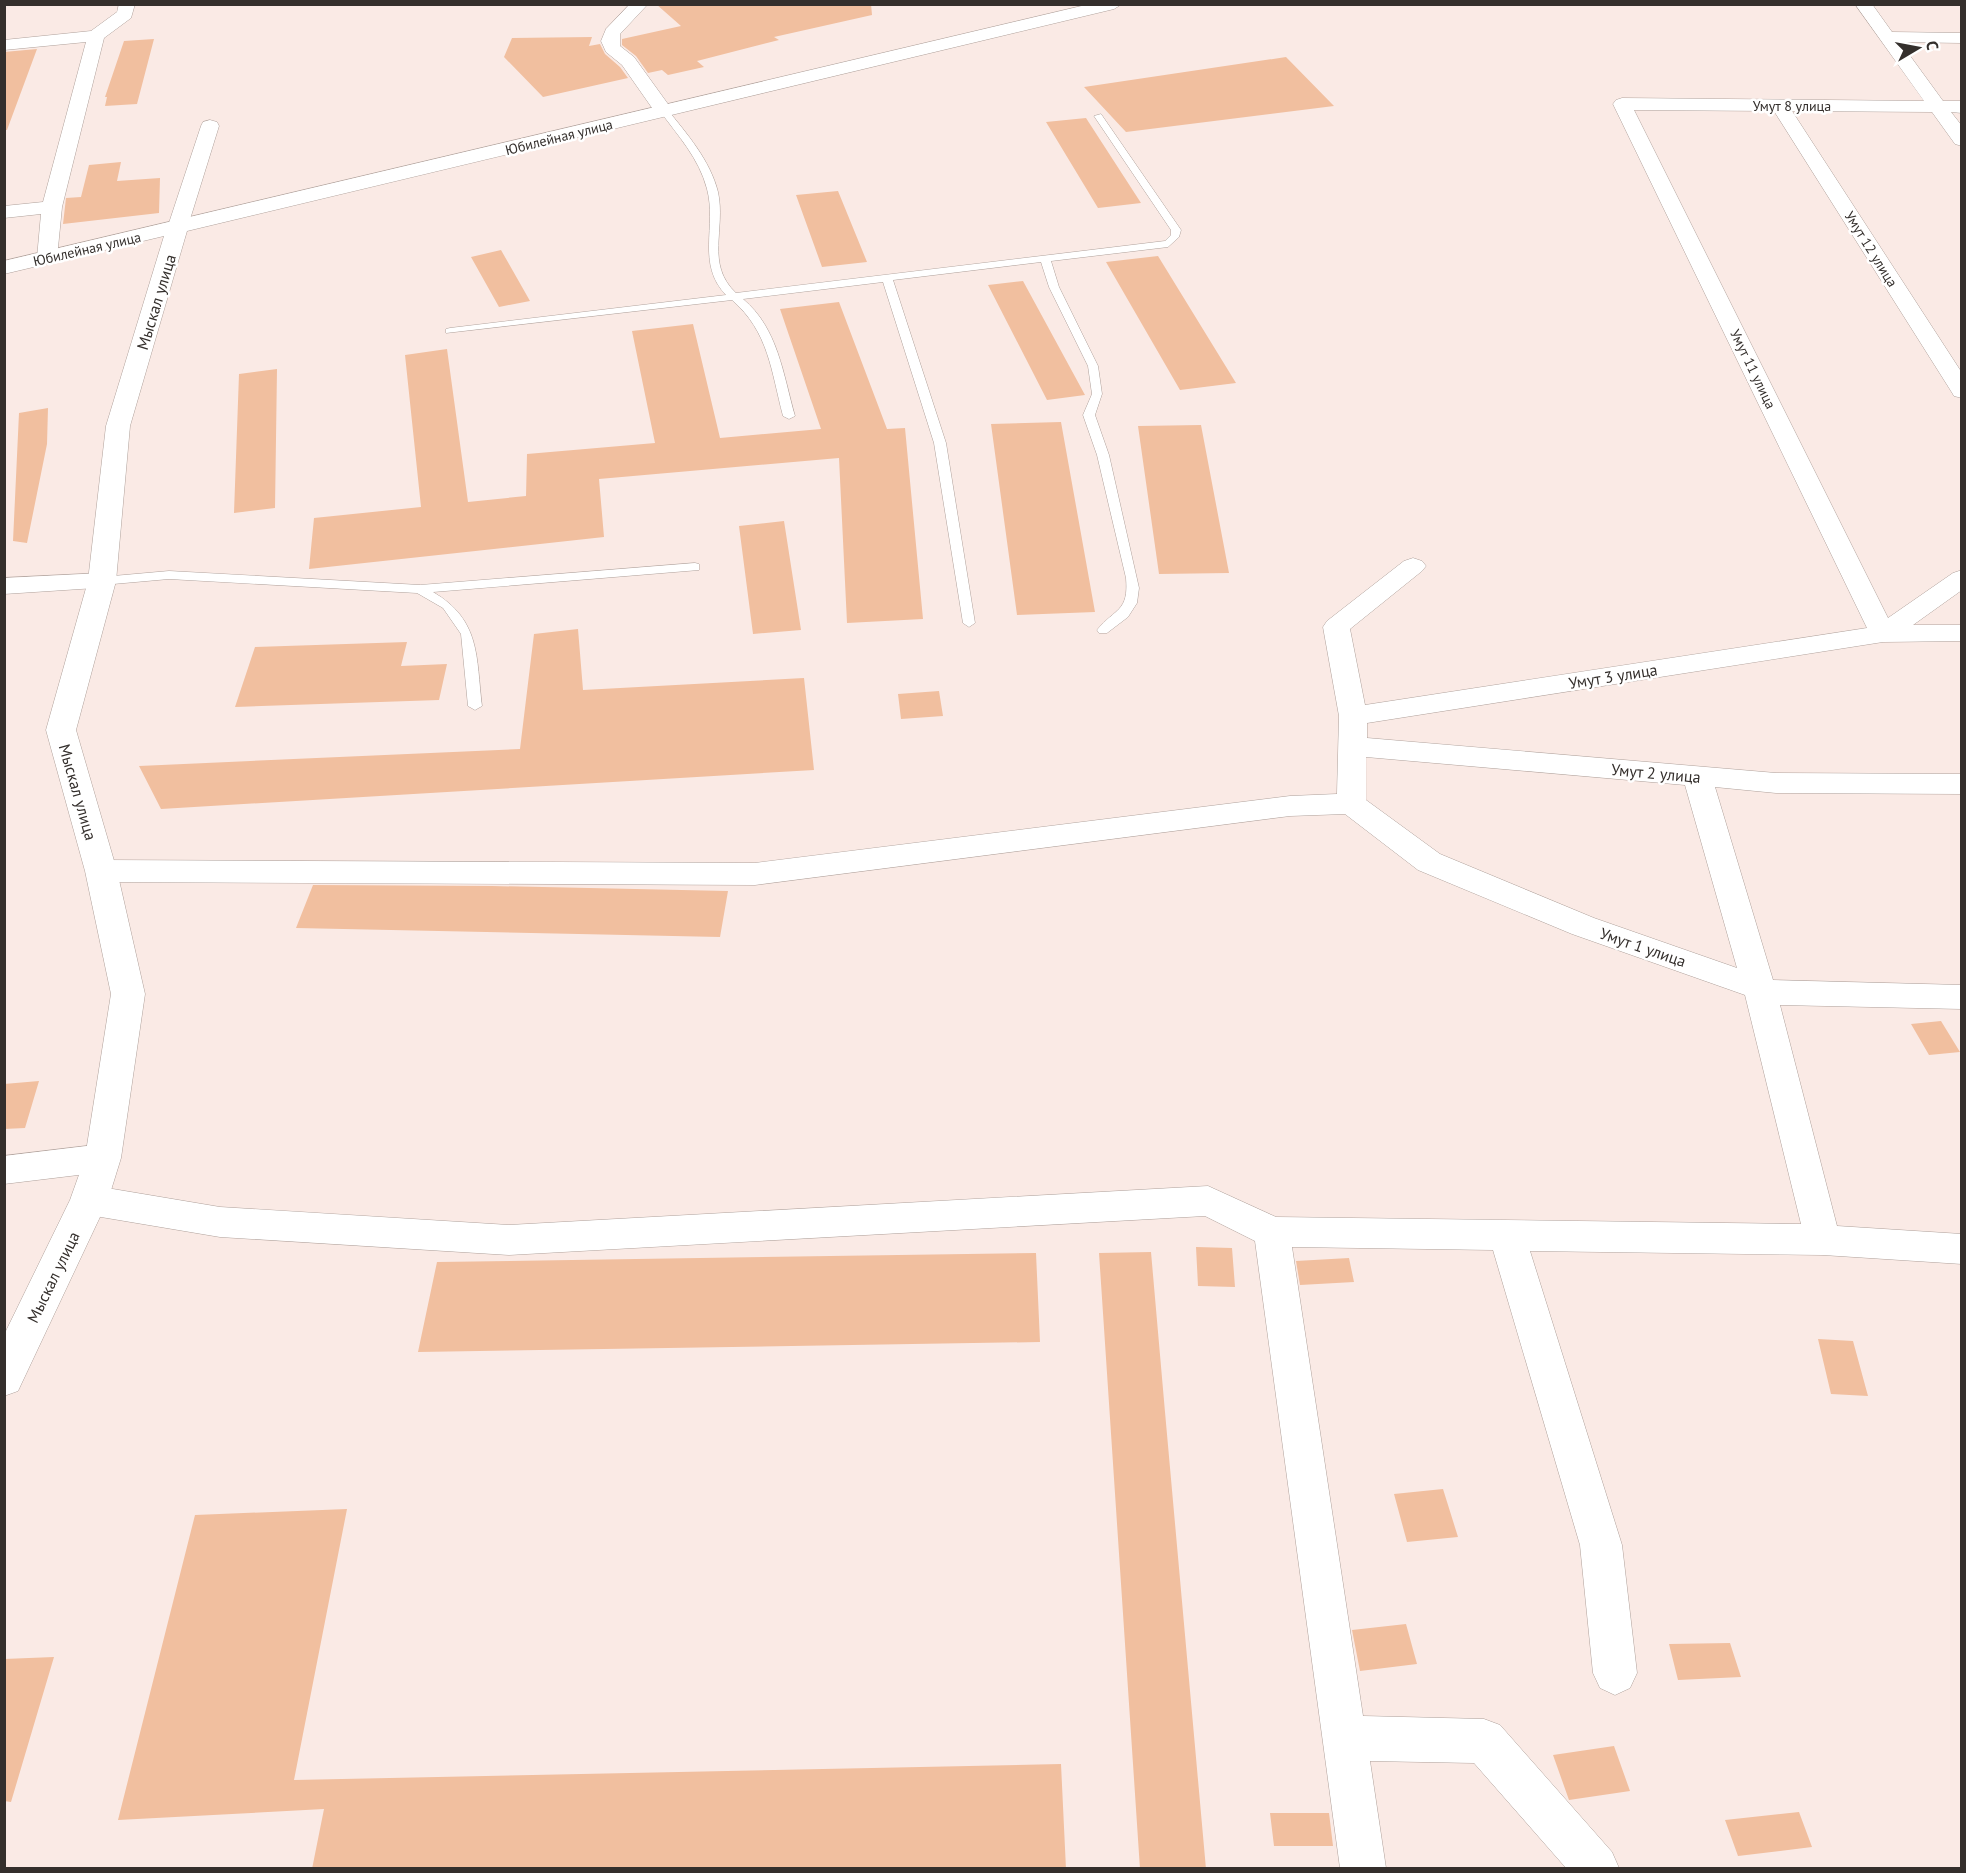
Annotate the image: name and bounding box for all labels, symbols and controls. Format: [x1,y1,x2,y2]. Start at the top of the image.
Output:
north arrow [1888,18,1948,78]
text: С [1922,39,1943,52]
street label: Умут 8 улица [1753,97,1831,115]
street label: Юбилейная улица [503,115,615,159]
street label: Умут 12 улица [1841,208,1901,290]
street label: Юбилейная улица [31,228,143,270]
street label: Мыскал улица [132,252,180,352]
street label: Умут 11 улица [1726,326,1780,412]
street label: Умут 3 улица [1567,659,1659,693]
street label: Мыскал улица [55,742,101,842]
street label: Умут 2 улица [1610,759,1702,787]
street label: Умут 1 улица [1597,923,1689,971]
street label: Мыскал улица [22,1228,84,1326]

